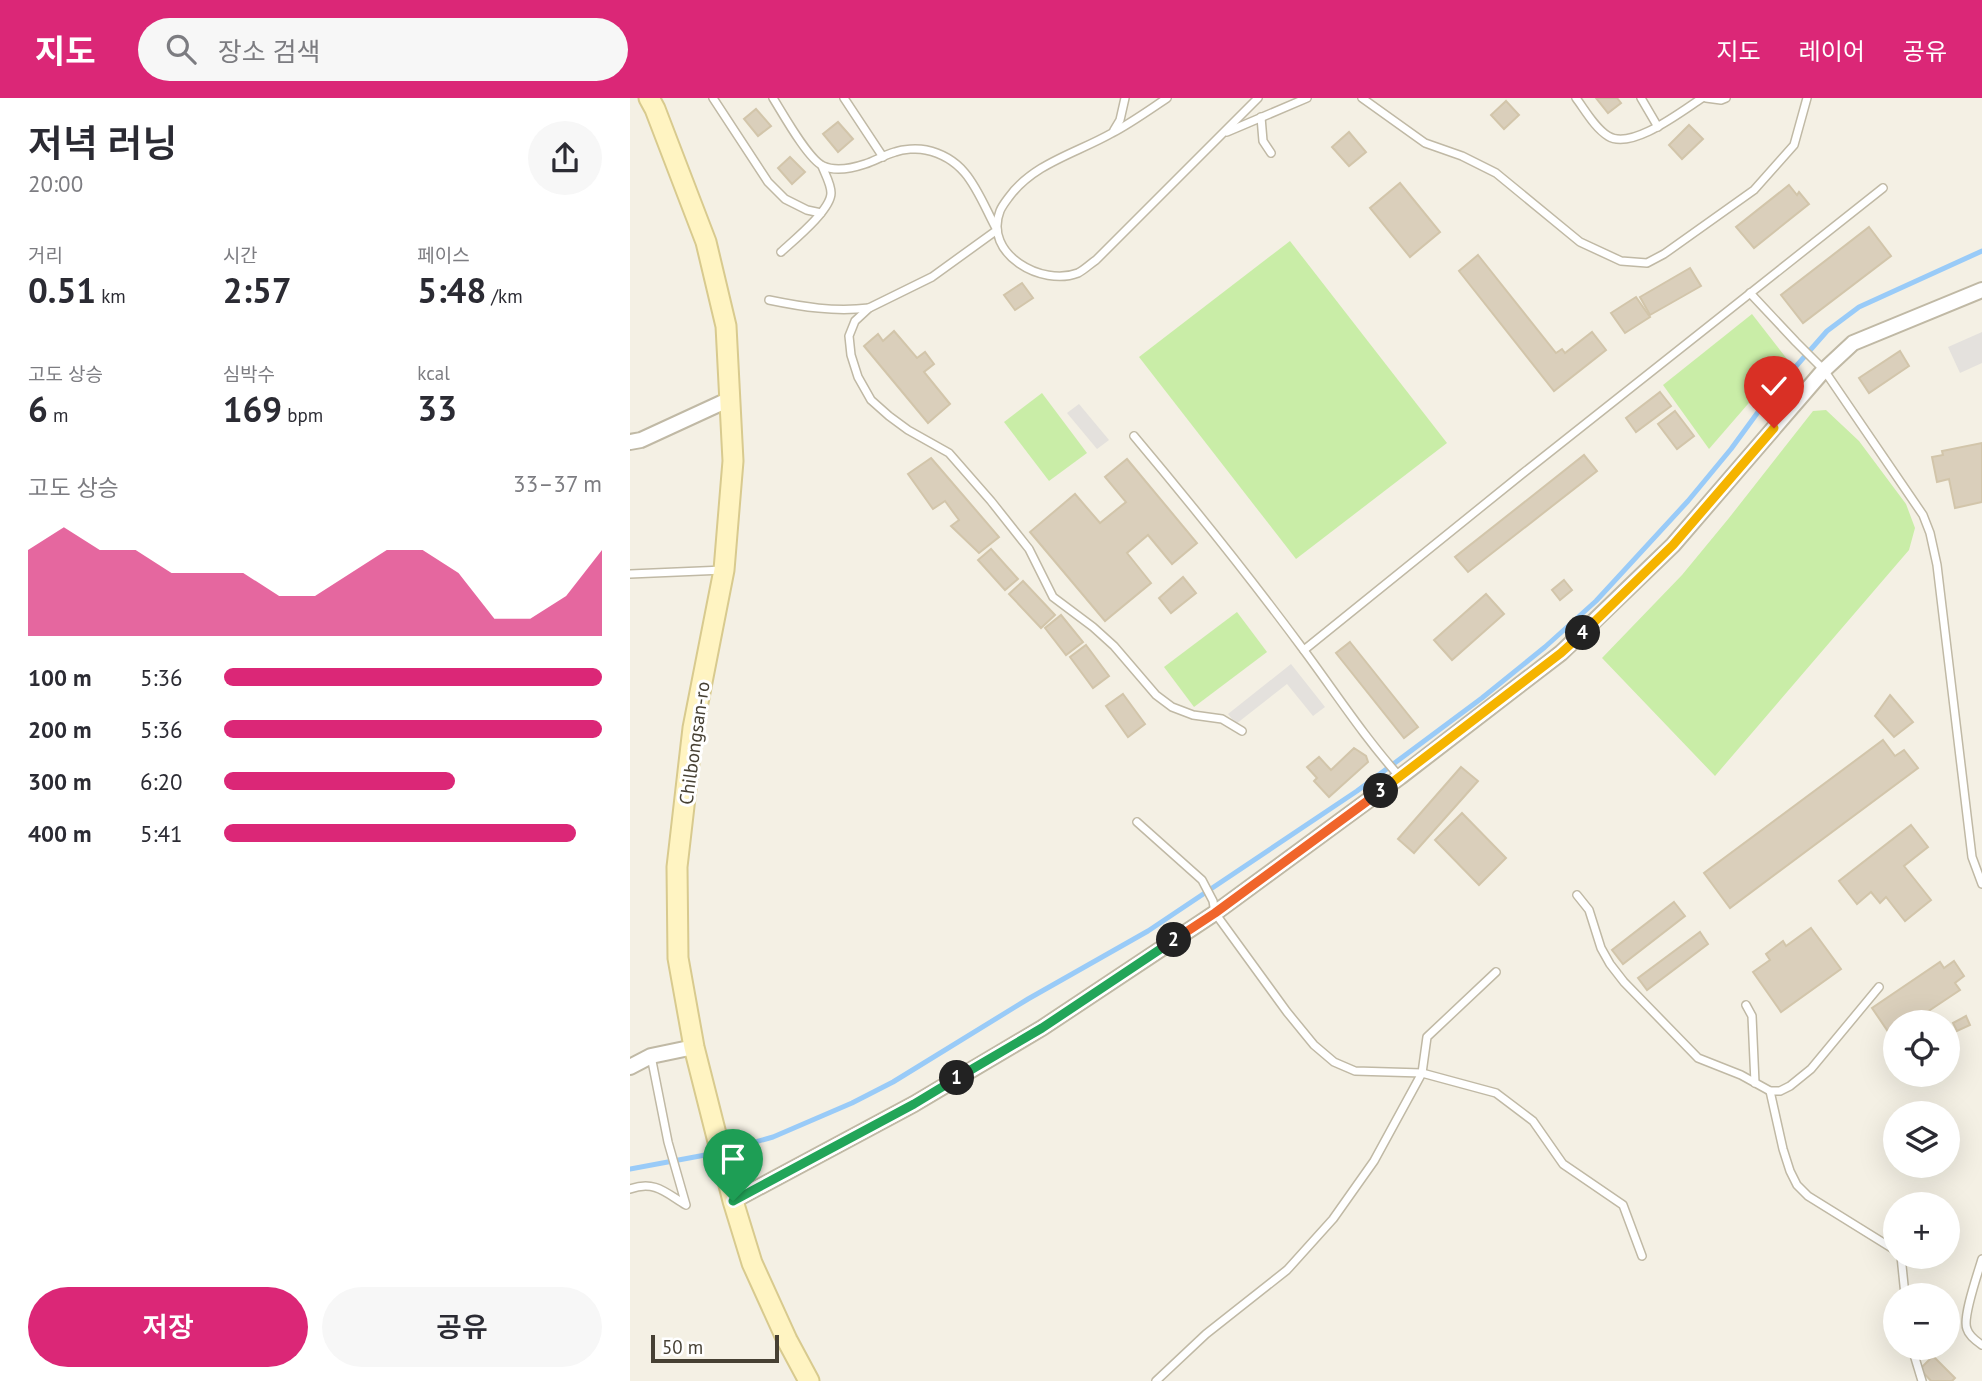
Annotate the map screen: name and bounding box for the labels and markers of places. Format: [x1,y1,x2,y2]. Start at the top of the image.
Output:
pin [1744,356,1804,428]
pin: 4 [1566,616,1600,650]
pin: 3 [1364,774,1398,808]
pin: 2 [1156,922,1192,958]
pin: 1 [940,1060,974,1096]
pin [703,1129,763,1201]

